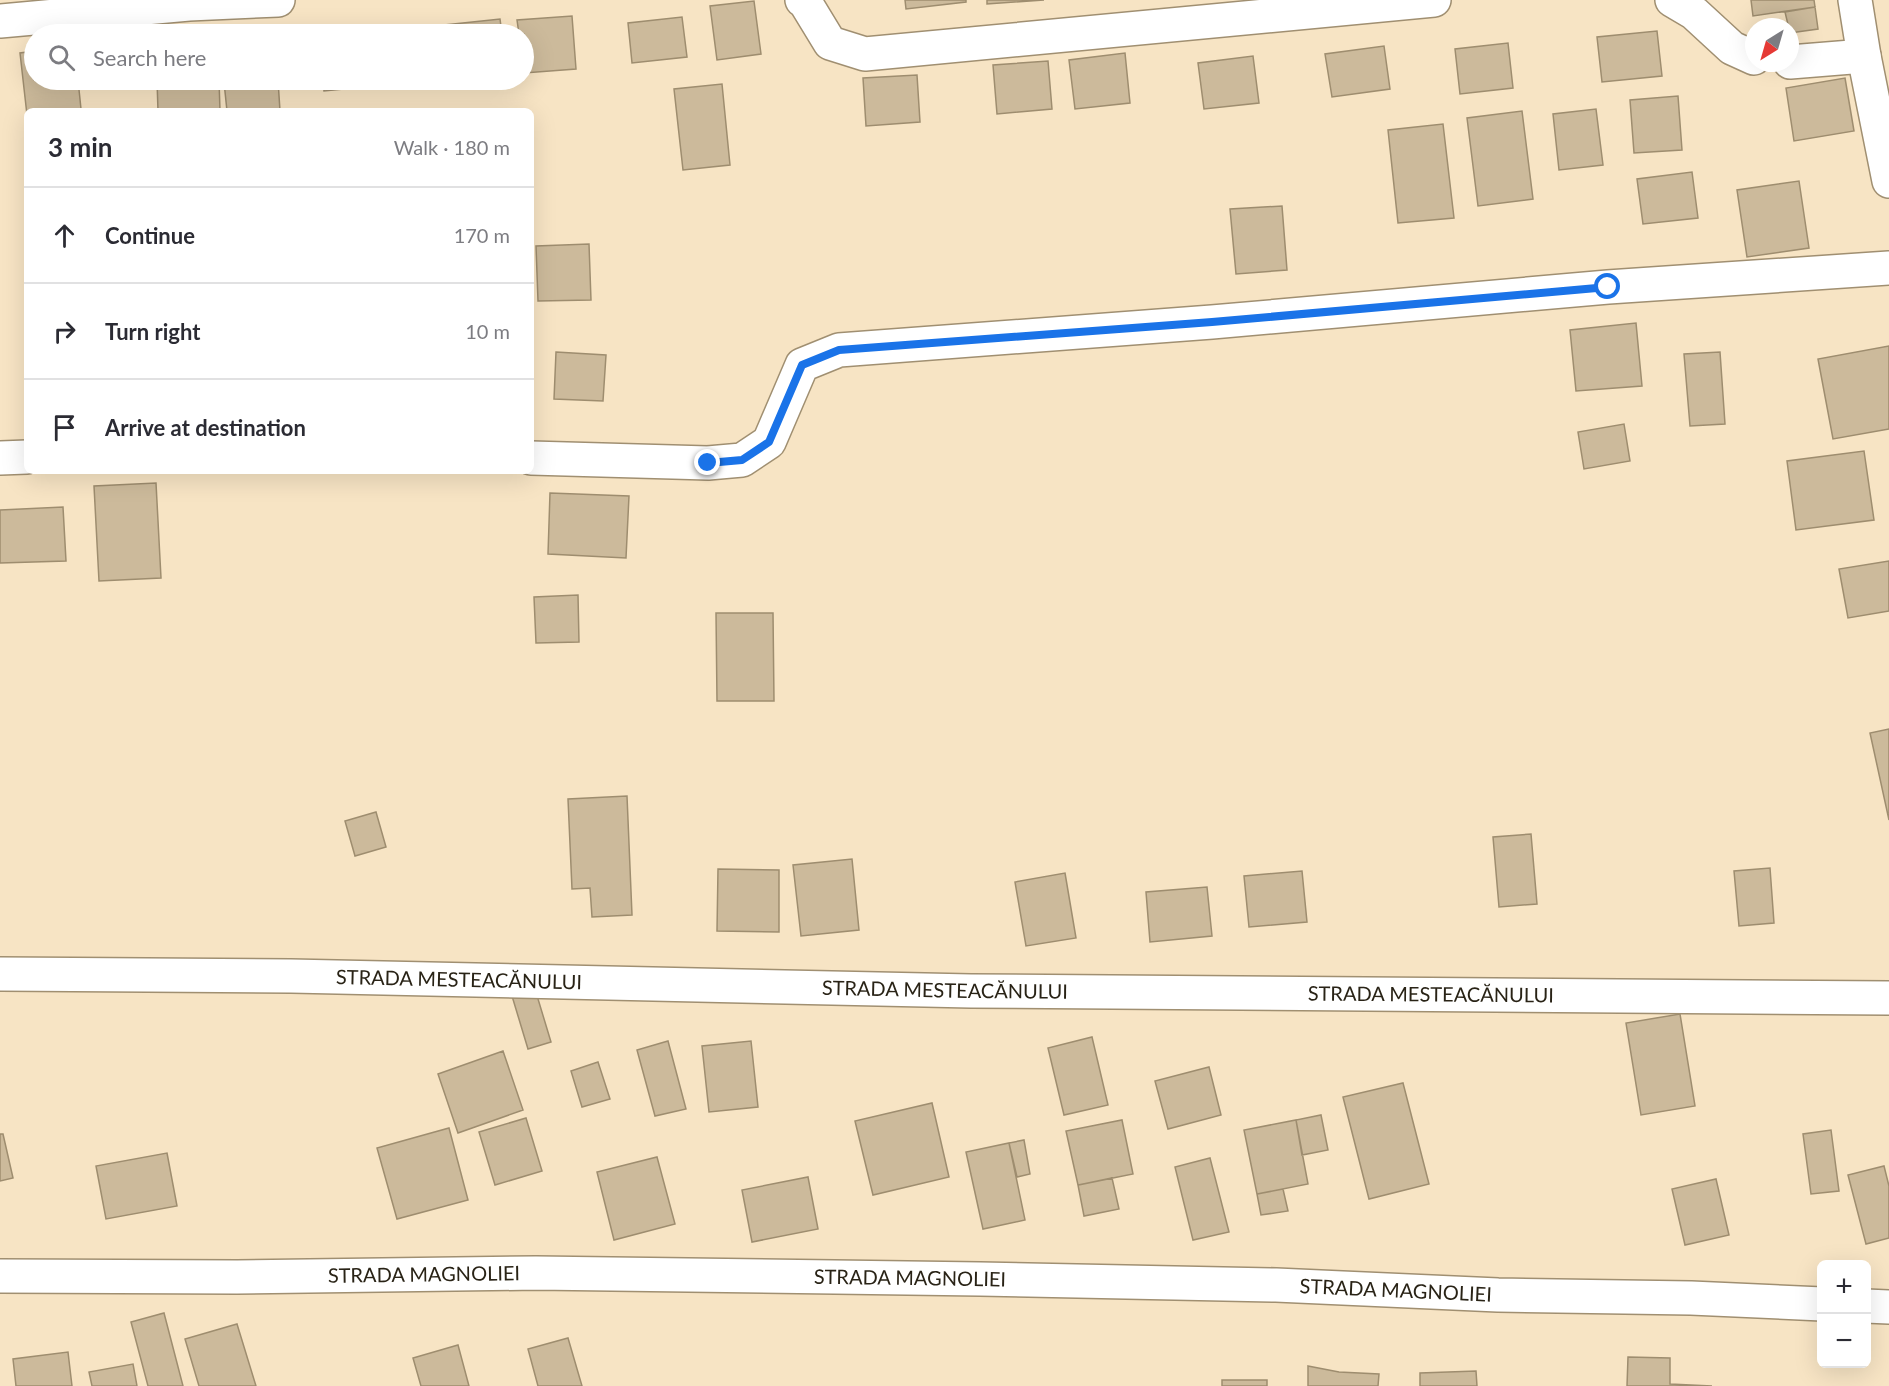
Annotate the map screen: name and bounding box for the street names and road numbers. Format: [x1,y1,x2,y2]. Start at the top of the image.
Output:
street label: STRADA MESTEACĂNULUI [336,964,582,993]
street label: STRADA MESTEACĂNULUI [822,975,1068,1003]
street label: STRADA MESTEACĂNULUI [1308,981,1554,1006]
street label: STRADA MAGNOLIEI [328,1260,520,1287]
street label: STRADA MAGNOLIEI [814,1264,1006,1291]
street label: STRADA MAGNOLIEI [1299,1273,1492,1306]

